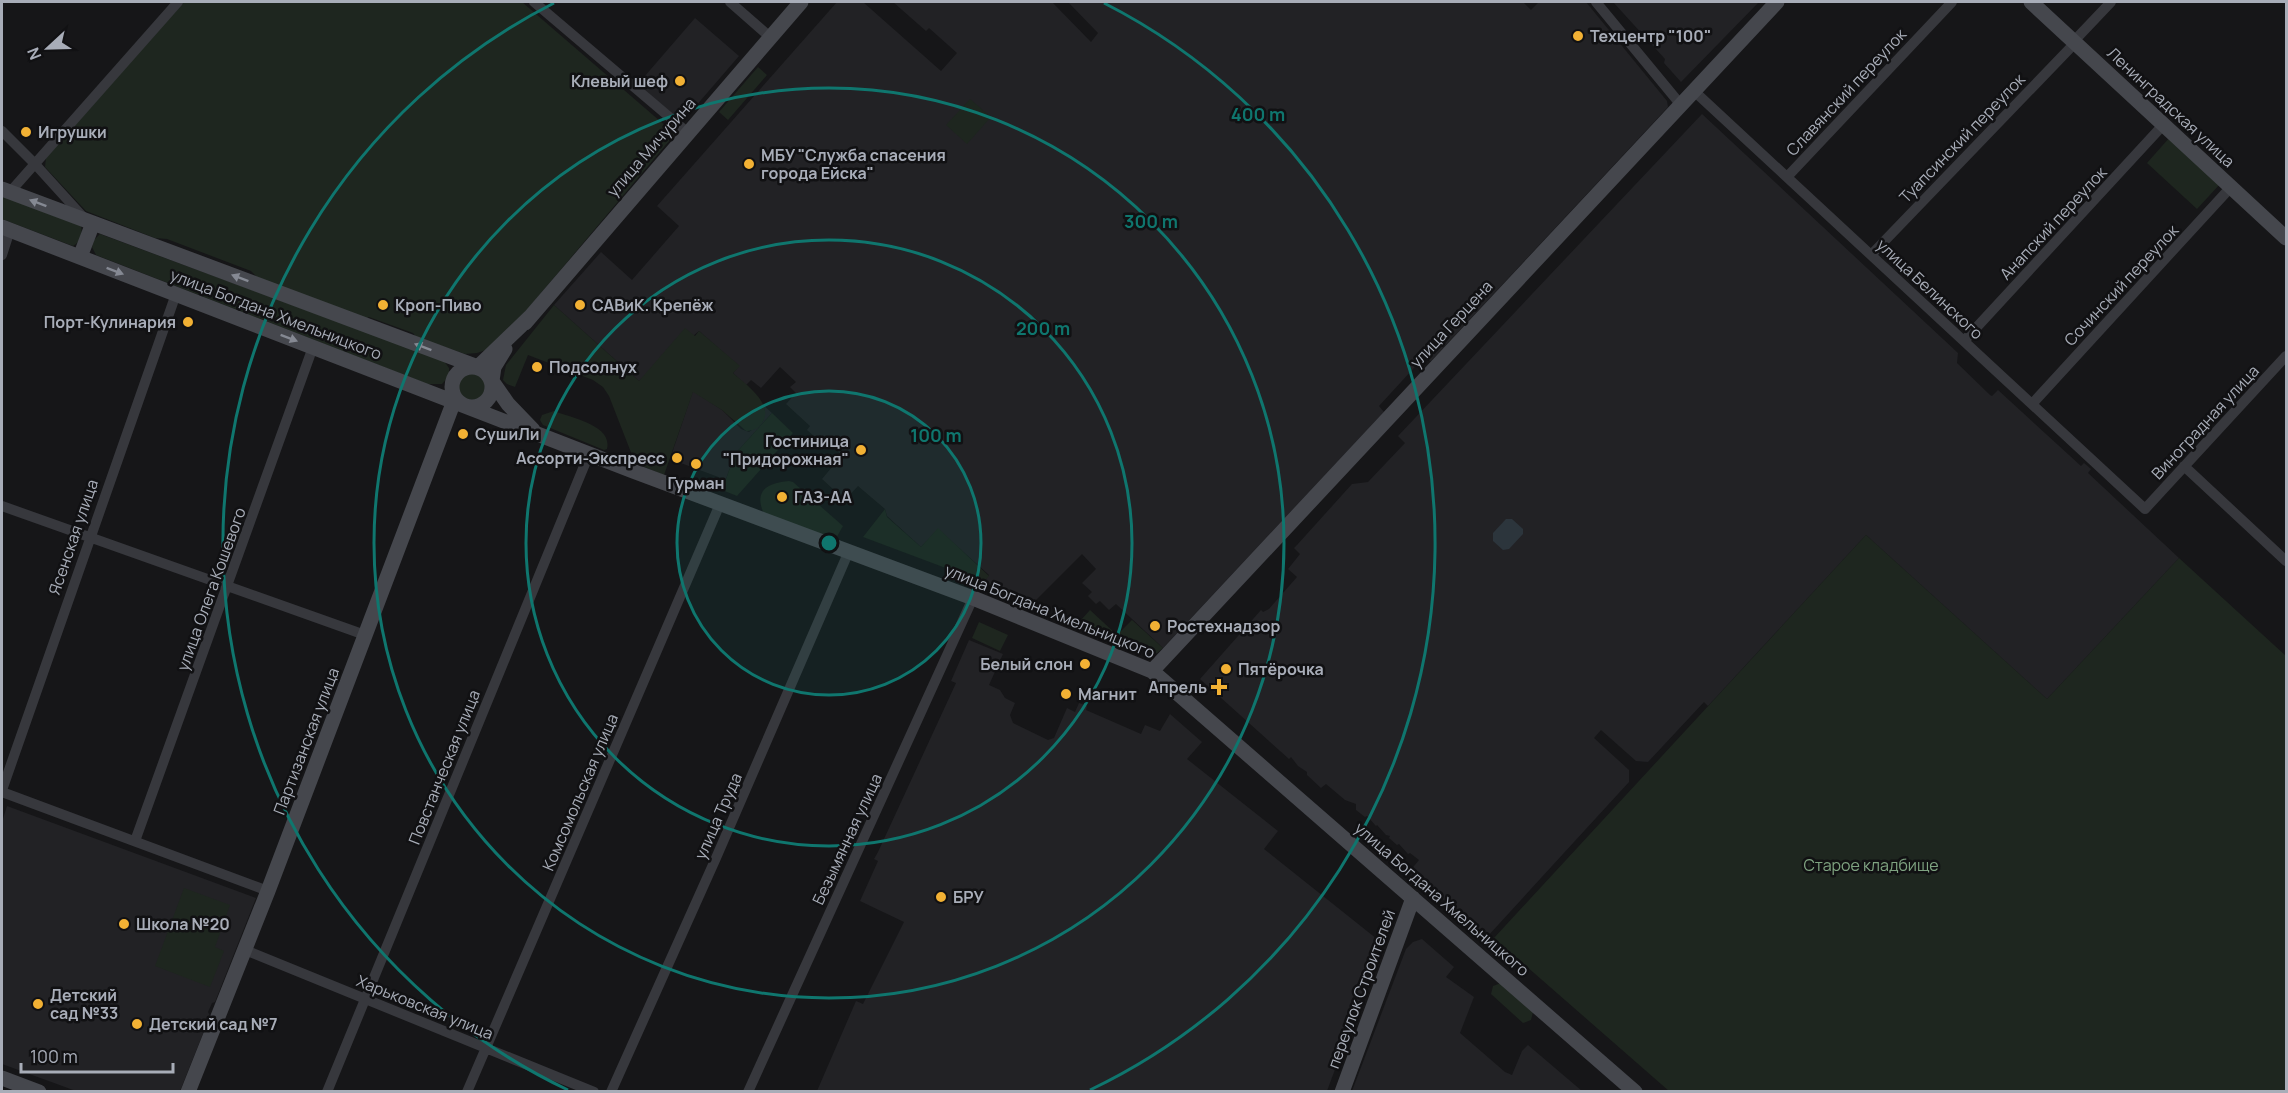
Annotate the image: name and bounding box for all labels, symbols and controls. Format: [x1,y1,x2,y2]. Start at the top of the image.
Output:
north arrow [18,18,78,78]
street label: Славянский переулок [1781,23,1912,160]
place label: Техцентр "100" [1590,25,1711,47]
marker: Техцентр "100" [1571,29,1585,43]
street label: Ленинградская улица [2102,42,2240,172]
text: N [22,44,46,63]
street label: Туапсинский переулок [1894,68,2030,208]
place label: Клевый шеф [571,70,668,92]
marker: Клевый шеф [673,74,687,88]
street label: улица Мичурина [602,93,700,201]
text: 400 m [1231,102,1285,126]
place label: Игрушки [38,121,107,143]
marker: Игрушки [19,125,33,139]
place label: МБУ "Служба спасения города Ейска" [761,144,946,184]
marker: МБУ "Служба спасения города Ейска" [742,157,756,171]
street label: Анапский переулок [1995,161,2112,284]
one-way arrow [29,197,47,207]
text: 300 m [1124,209,1178,233]
street label: Сочинский переулок [2059,219,2184,350]
street label: улица Белинского [1872,234,1988,344]
street label: улица Богдана Хмельницкого [167,263,385,365]
one-way arrow [106,267,124,276]
one-way arrow [231,273,249,283]
street label: улица Герцена [1405,275,1497,373]
place label: Кроп-Пиво [395,294,482,316]
place label: САВиК. Крепёж [592,294,714,316]
marker: Кроп-Пиво [376,298,390,312]
marker: САВиК. Крепёж [573,298,587,312]
place label: Порт-Кулинария [44,311,176,333]
marker: Порт-Кулинария [181,315,195,329]
text: 200 m [1016,316,1070,340]
one-way arrow [280,334,298,343]
one-way arrow [414,342,432,351]
place label: Подсолнух [549,356,637,378]
marker: Подсолнух [530,360,544,374]
street label: Виноградная улица [2146,360,2264,484]
place label: СушиЛи [475,423,539,445]
text: 100 m [910,423,962,447]
marker: СушиЛи [456,427,470,441]
place label: Гостиница "Придорожная" [723,430,849,470]
marker: Гостиница "Придорожная" [854,443,868,457]
place label: Ассорти-Экспресс [516,447,665,469]
marker: Ассорти-Экспресс [670,451,684,465]
marker: Гурман [689,457,703,471]
place label: Гурман [667,472,725,494]
street label: Ясенская улица [43,476,103,598]
place label: ГАЗ-АА [794,486,852,508]
marker: ГАЗ-АА [775,490,789,504]
street label: улица Олега Кошевого [171,504,251,674]
centre of rings [819,533,839,553]
street label: улица Богдана Хмельницкого [942,559,1158,663]
place label: Ростехнадзор [1167,615,1280,637]
marker: Ростехнадзор [1148,619,1162,633]
place label: Белый слон [980,653,1073,675]
marker: Белый слон [1078,657,1092,671]
place label: Пятёрочка [1238,658,1324,680]
marker: Пятёрочка [1219,662,1233,676]
street label: Партизанская улица [268,664,344,818]
place label: Апрель [1148,676,1207,698]
marker: Апрель [1212,680,1226,694]
place label: Магнит [1078,683,1137,705]
street label: Повстанческая улица [403,686,485,848]
marker: Магнит [1059,687,1073,701]
street label: Комсомольская улица [537,710,623,874]
street label: улица Труда [689,769,747,863]
street label: Безымянная улица [807,770,887,908]
street label: улица Богдана Хмельницкого [1350,817,1534,981]
park label: Старое кладбище [1803,854,1939,876]
place label: БРУ [953,886,984,908]
marker: БРУ [934,890,948,904]
street label: переулок Строителей [1322,906,1400,1072]
place label: Школа №20 [136,913,230,935]
marker: Школа №20 [117,917,131,931]
street label: Харьковская улица [353,970,497,1044]
place label: Детский сад №33 [50,984,118,1024]
marker: Детский сад №33 [31,997,45,1011]
place label: Детский сад №7 [149,1013,277,1035]
marker: Детский сад №7 [130,1017,144,1031]
scale bar [21,1036,172,1074]
text: 100 m [30,1044,78,1068]

